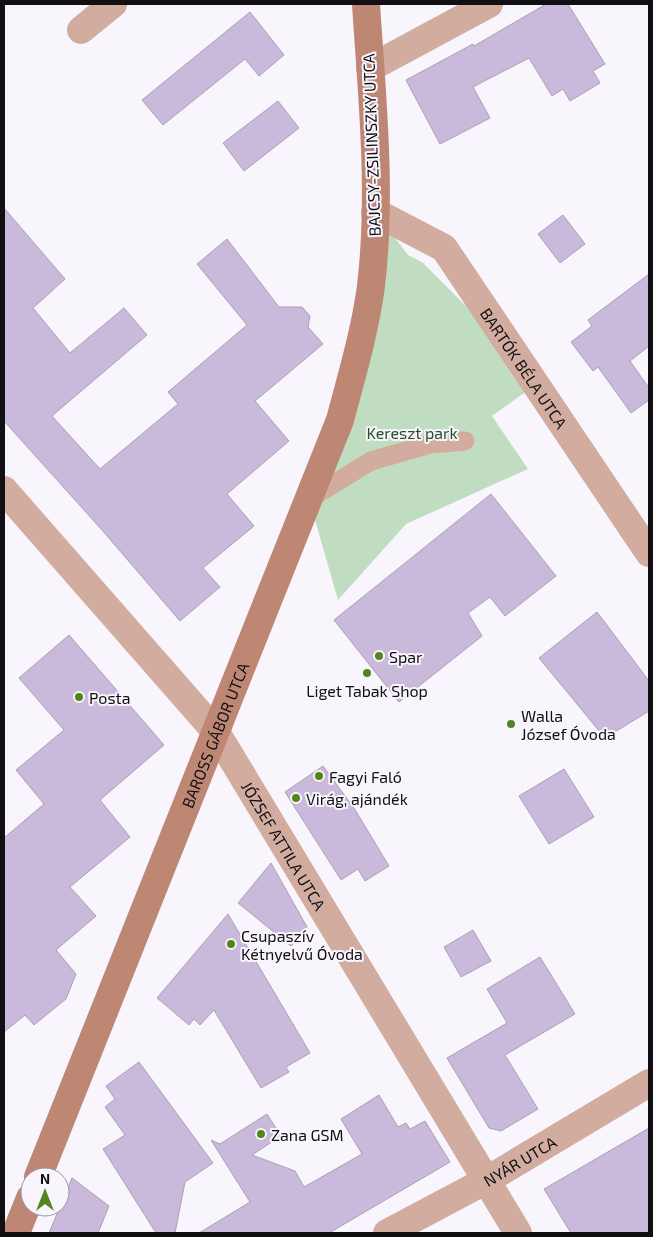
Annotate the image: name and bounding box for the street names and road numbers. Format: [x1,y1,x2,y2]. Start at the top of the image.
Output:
street label: BAJCSY-ZSILINSZKY UTCA [358,53,384,237]
street label: BARTÓK BÉLA UTCA [477,304,572,432]
street label: BAROSS GÁBOR UTCA [177,659,252,810]
street label: JÓZSEF ATTILA UTCA [238,778,330,913]
street label: NYÁR UTCA [479,1131,559,1190]

